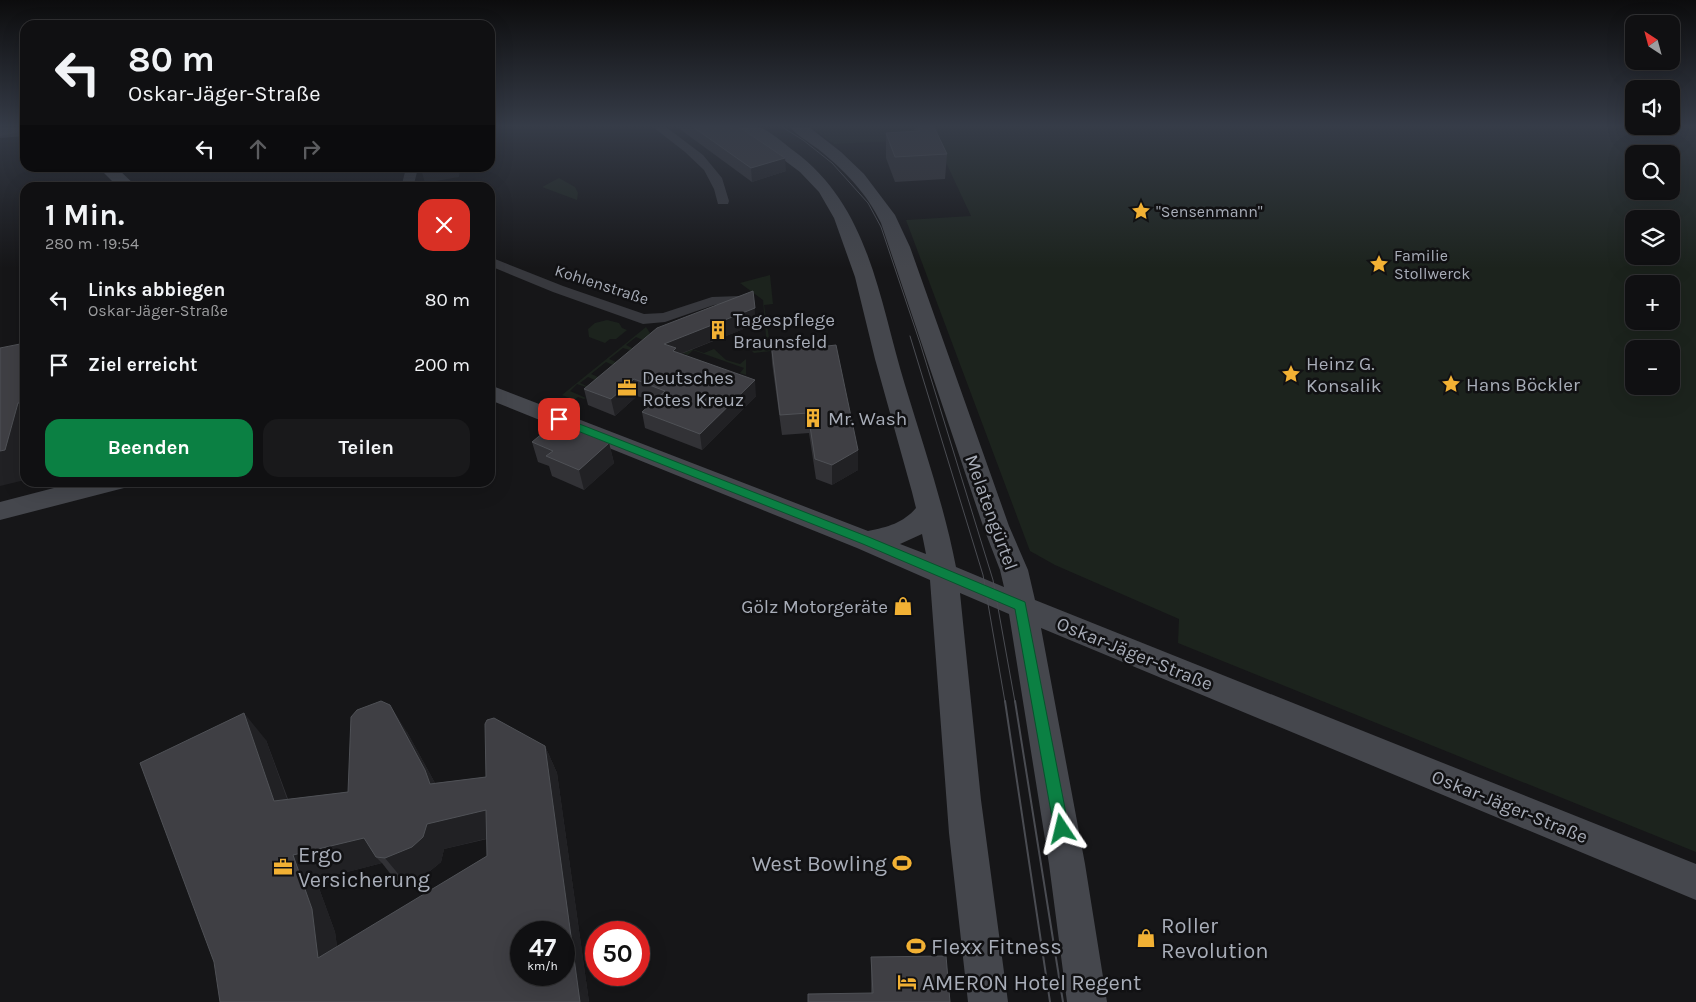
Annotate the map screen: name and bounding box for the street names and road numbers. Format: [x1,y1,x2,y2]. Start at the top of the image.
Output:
street label: Kohlenstraße [553,260,651,309]
street label: Melatengürtel [960,452,1022,573]
street label: Oskar-Jäger-Straße [1053,613,1216,695]
street label: Oskar-Jäger-Straße [1428,766,1591,848]

